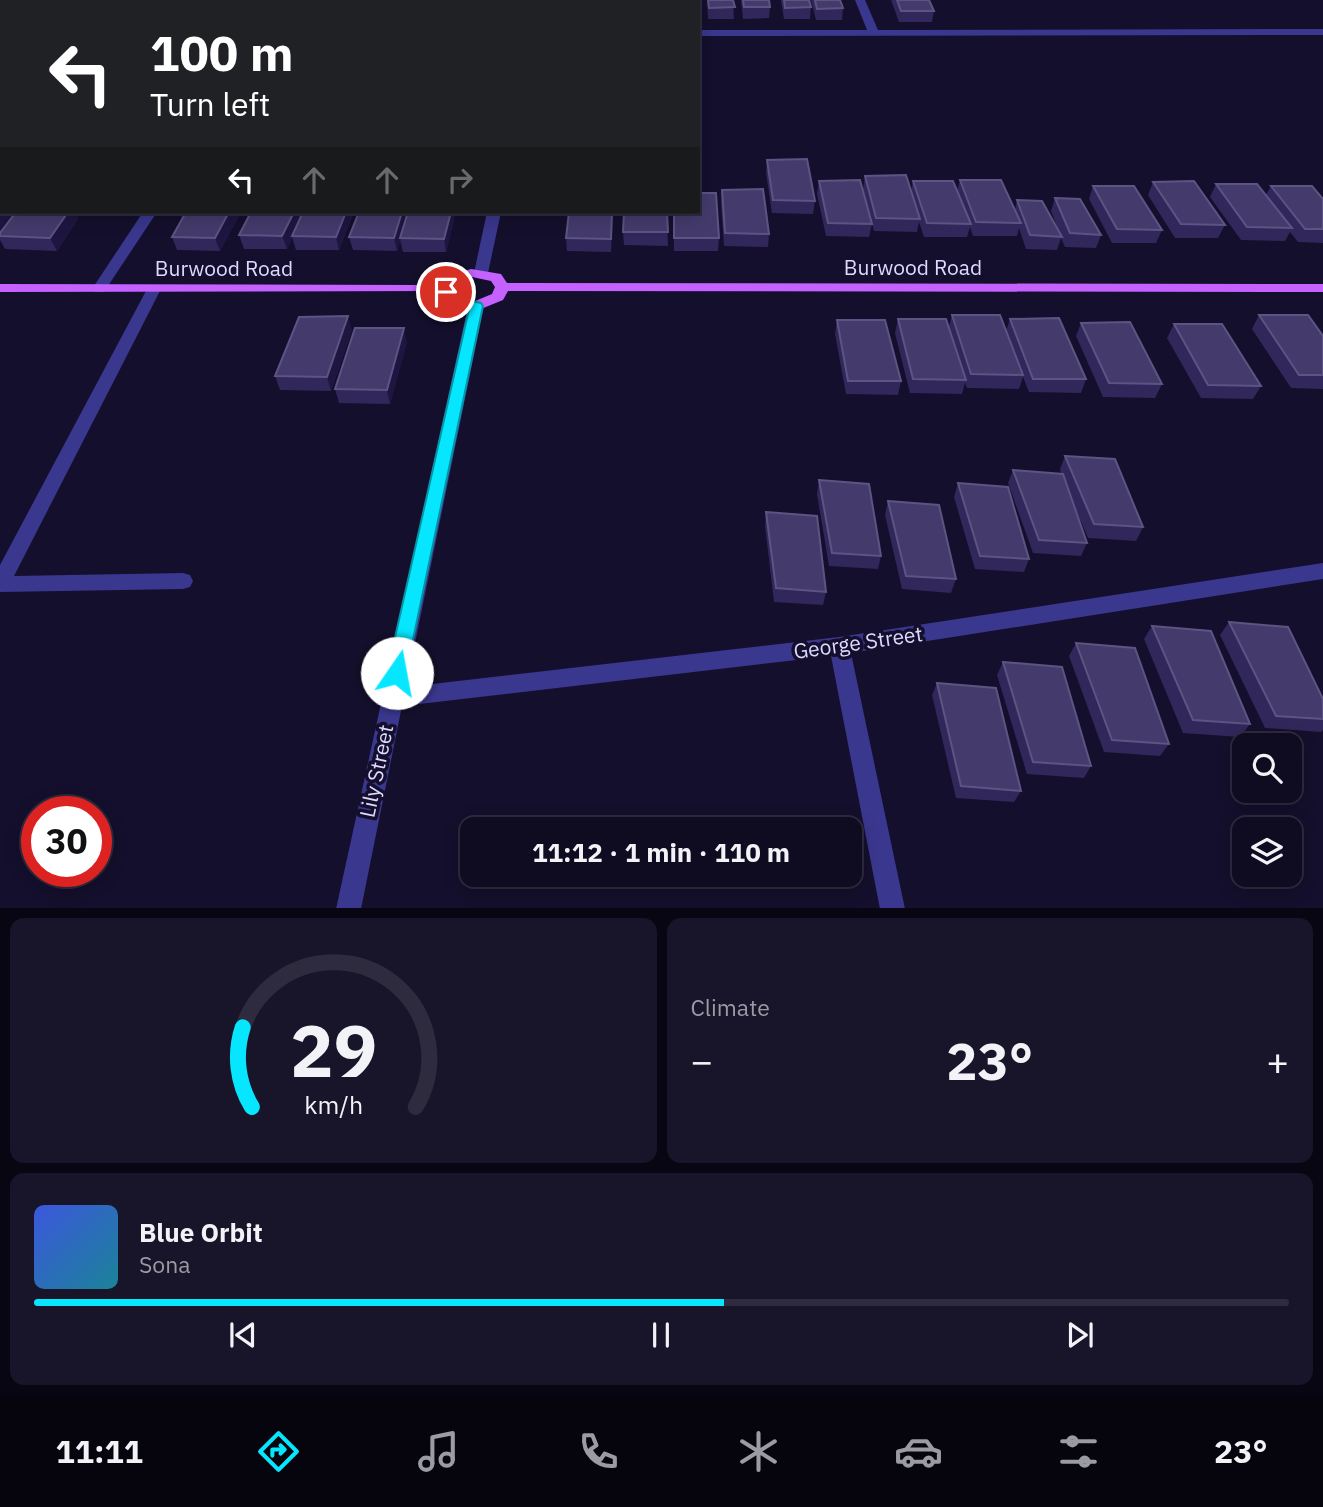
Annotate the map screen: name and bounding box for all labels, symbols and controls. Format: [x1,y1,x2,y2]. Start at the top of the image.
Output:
text: 100 m [150,21,294,84]
icon: left [35,28,126,119]
text: Turn left [150,83,270,125]
icon: left [222,161,260,199]
icon: ahead [295,161,333,199]
icon: ahead [368,161,406,199]
icon: right [441,161,479,199]
street label: Burwood Road [844,253,982,281]
street label: Burwood Road [155,254,293,282]
pin [416,262,476,322]
icon: arrive [427,273,465,311]
street label: George Street [792,619,924,665]
position arrow [360,636,434,710]
street label: Lily Street [353,722,399,820]
map controls [1232,733,1302,887]
button: search [1232,733,1302,803]
speed limit sign: 30 [21,796,112,887]
button: layers [1232,817,1302,887]
text: 11:12 · 1 min · 110 m [532,835,790,869]
text: Climate [691,992,770,1022]
text: 29 [290,1002,377,1097]
text: 23° [946,1027,1033,1094]
text: − [691,1036,713,1085]
text: + [1266,1036,1289,1085]
text: km/h [304,1087,363,1120]
text: Blue Orbit [139,1215,263,1249]
text: Sona [139,1249,191,1279]
icon: previous [224,1316,262,1354]
icon: pause [642,1316,680,1354]
icon: next [1061,1316,1099,1354]
icon: directions [254,1427,303,1476]
icon: music [414,1427,463,1476]
icon: phone [574,1427,623,1476]
icon: climate [734,1427,783,1476]
icon: car [894,1427,943,1476]
icon: filters [1054,1427,1103,1476]
text: 11:11 [56,1430,143,1472]
text: 23° [1214,1430,1267,1472]

